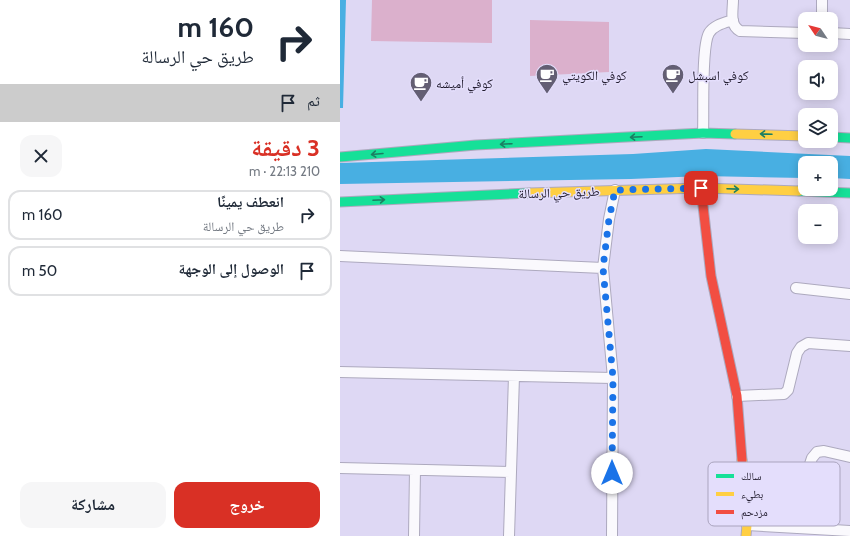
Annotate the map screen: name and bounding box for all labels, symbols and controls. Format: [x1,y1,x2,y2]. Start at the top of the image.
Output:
text: 160 m [178,10,254,44]
north arrow [798,12,838,52]
map controls [798,12,838,244]
icon: right [268,16,320,68]
text: طريق حي الرسالة [141,46,254,68]
button: sound [798,60,838,100]
cafe icon: كوفي الكويتي [534,62,560,95]
cafe icon: كوفي اسبشل [660,62,686,95]
place label: كوفي الكويتي [562,67,627,86]
place label: كوفي اسبشل [688,67,749,86]
cafe icon: كوفي أميشه [408,70,434,103]
place label: كوفي أميشه [436,75,494,94]
icon: arrive [277,92,299,114]
text: ثم [307,92,320,110]
button: layers [798,108,838,148]
one-way arrow [760,131,773,138]
text: 3 دقيقة [251,133,320,162]
one-way arrow [630,133,643,140]
button: close [20,135,62,177]
one-way arrow [500,140,513,147]
one-way arrow [371,150,384,158]
button: + [798,156,838,196]
text: 210 m · 22:13 [249,163,320,179]
pin [684,171,718,205]
icon: arrive [690,177,712,199]
street label: طريق حي الرسالة [518,183,600,205]
one-way arrow [726,185,739,193]
text: انعطف يمينًا [217,193,284,211]
one-way arrow [372,196,385,204]
icon: right [296,204,318,226]
button: − [798,204,838,244]
text: 160 m [22,206,62,224]
text: طريق حي الرسالة [203,218,284,234]
text: الوصول إلى الوجهة [179,260,284,278]
icon: arrive [296,260,318,282]
text: 50 m [22,262,57,280]
position arrow [591,452,633,494]
legend [708,462,840,526]
text: سالك [741,469,761,483]
button: مشاركة [20,482,166,528]
button: خروج [174,482,320,528]
text: بطيء [741,487,763,503]
text: مزدحم [741,505,768,520]

